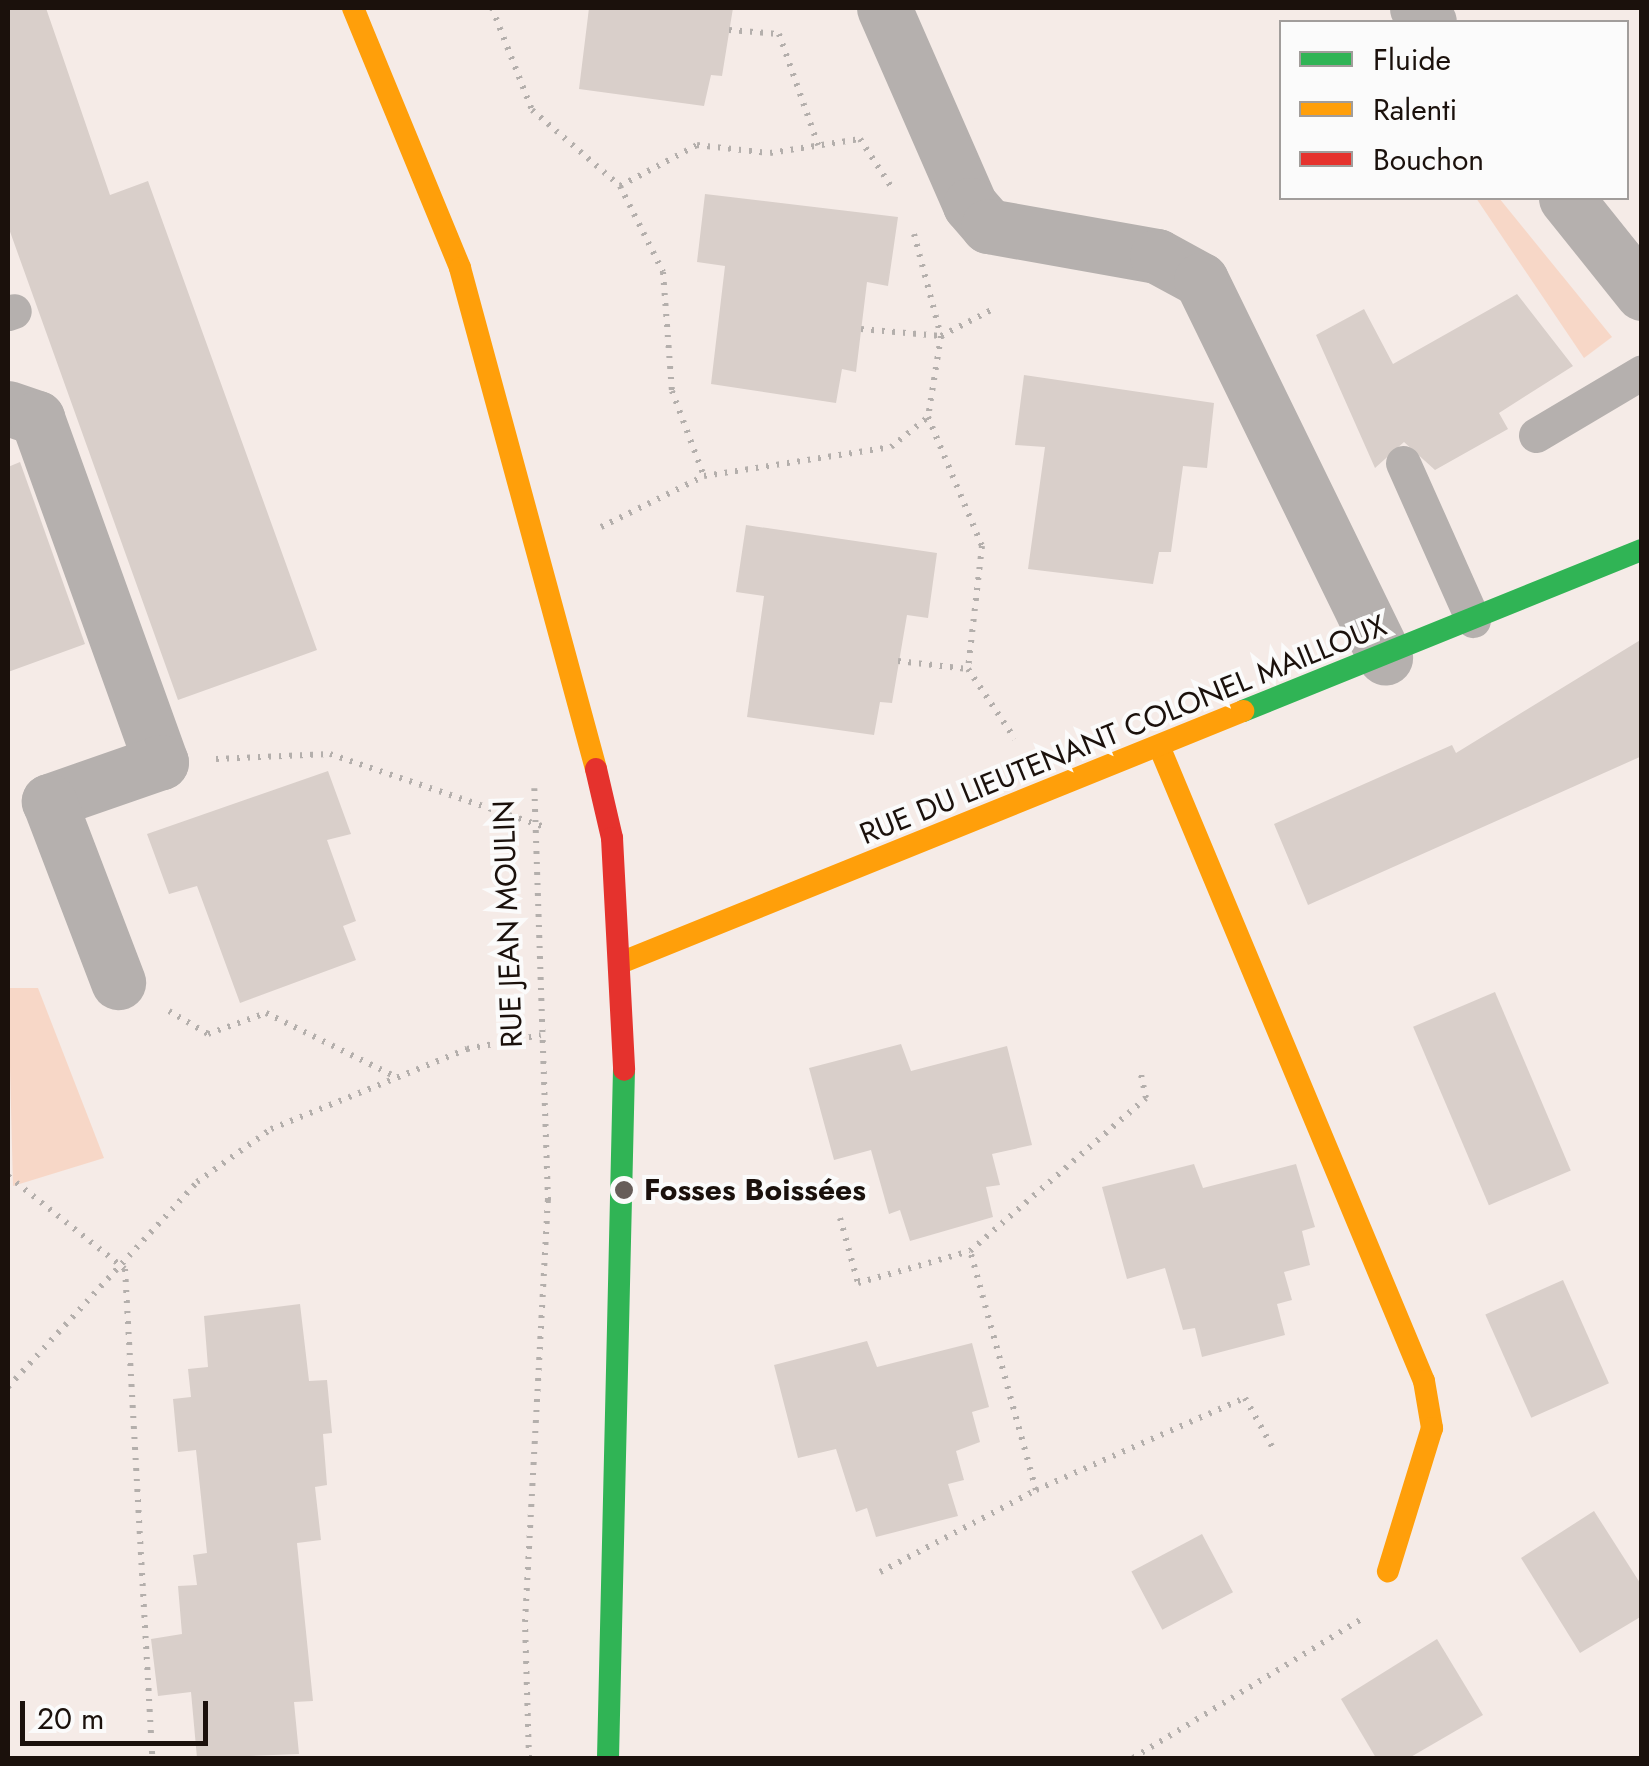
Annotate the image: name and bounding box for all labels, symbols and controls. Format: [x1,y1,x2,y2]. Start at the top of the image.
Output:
legend [1279,20,1629,200]
text: Fluide [1373,38,1451,81]
text: Ralenti [1373,88,1457,131]
text: Bouchon [1373,138,1484,181]
street label: RUE DU LIEUTENANT COLONEL MAILLOUX [855,608,1391,852]
street label: RUE JEAN MOULIN [486,800,530,1048]
place label: Fosses Boissées [644,1172,866,1208]
marker: Fosses Boissées [613,1179,635,1201]
scale bar [25,1681,212,1743]
text: 20 m [37,1697,104,1740]

